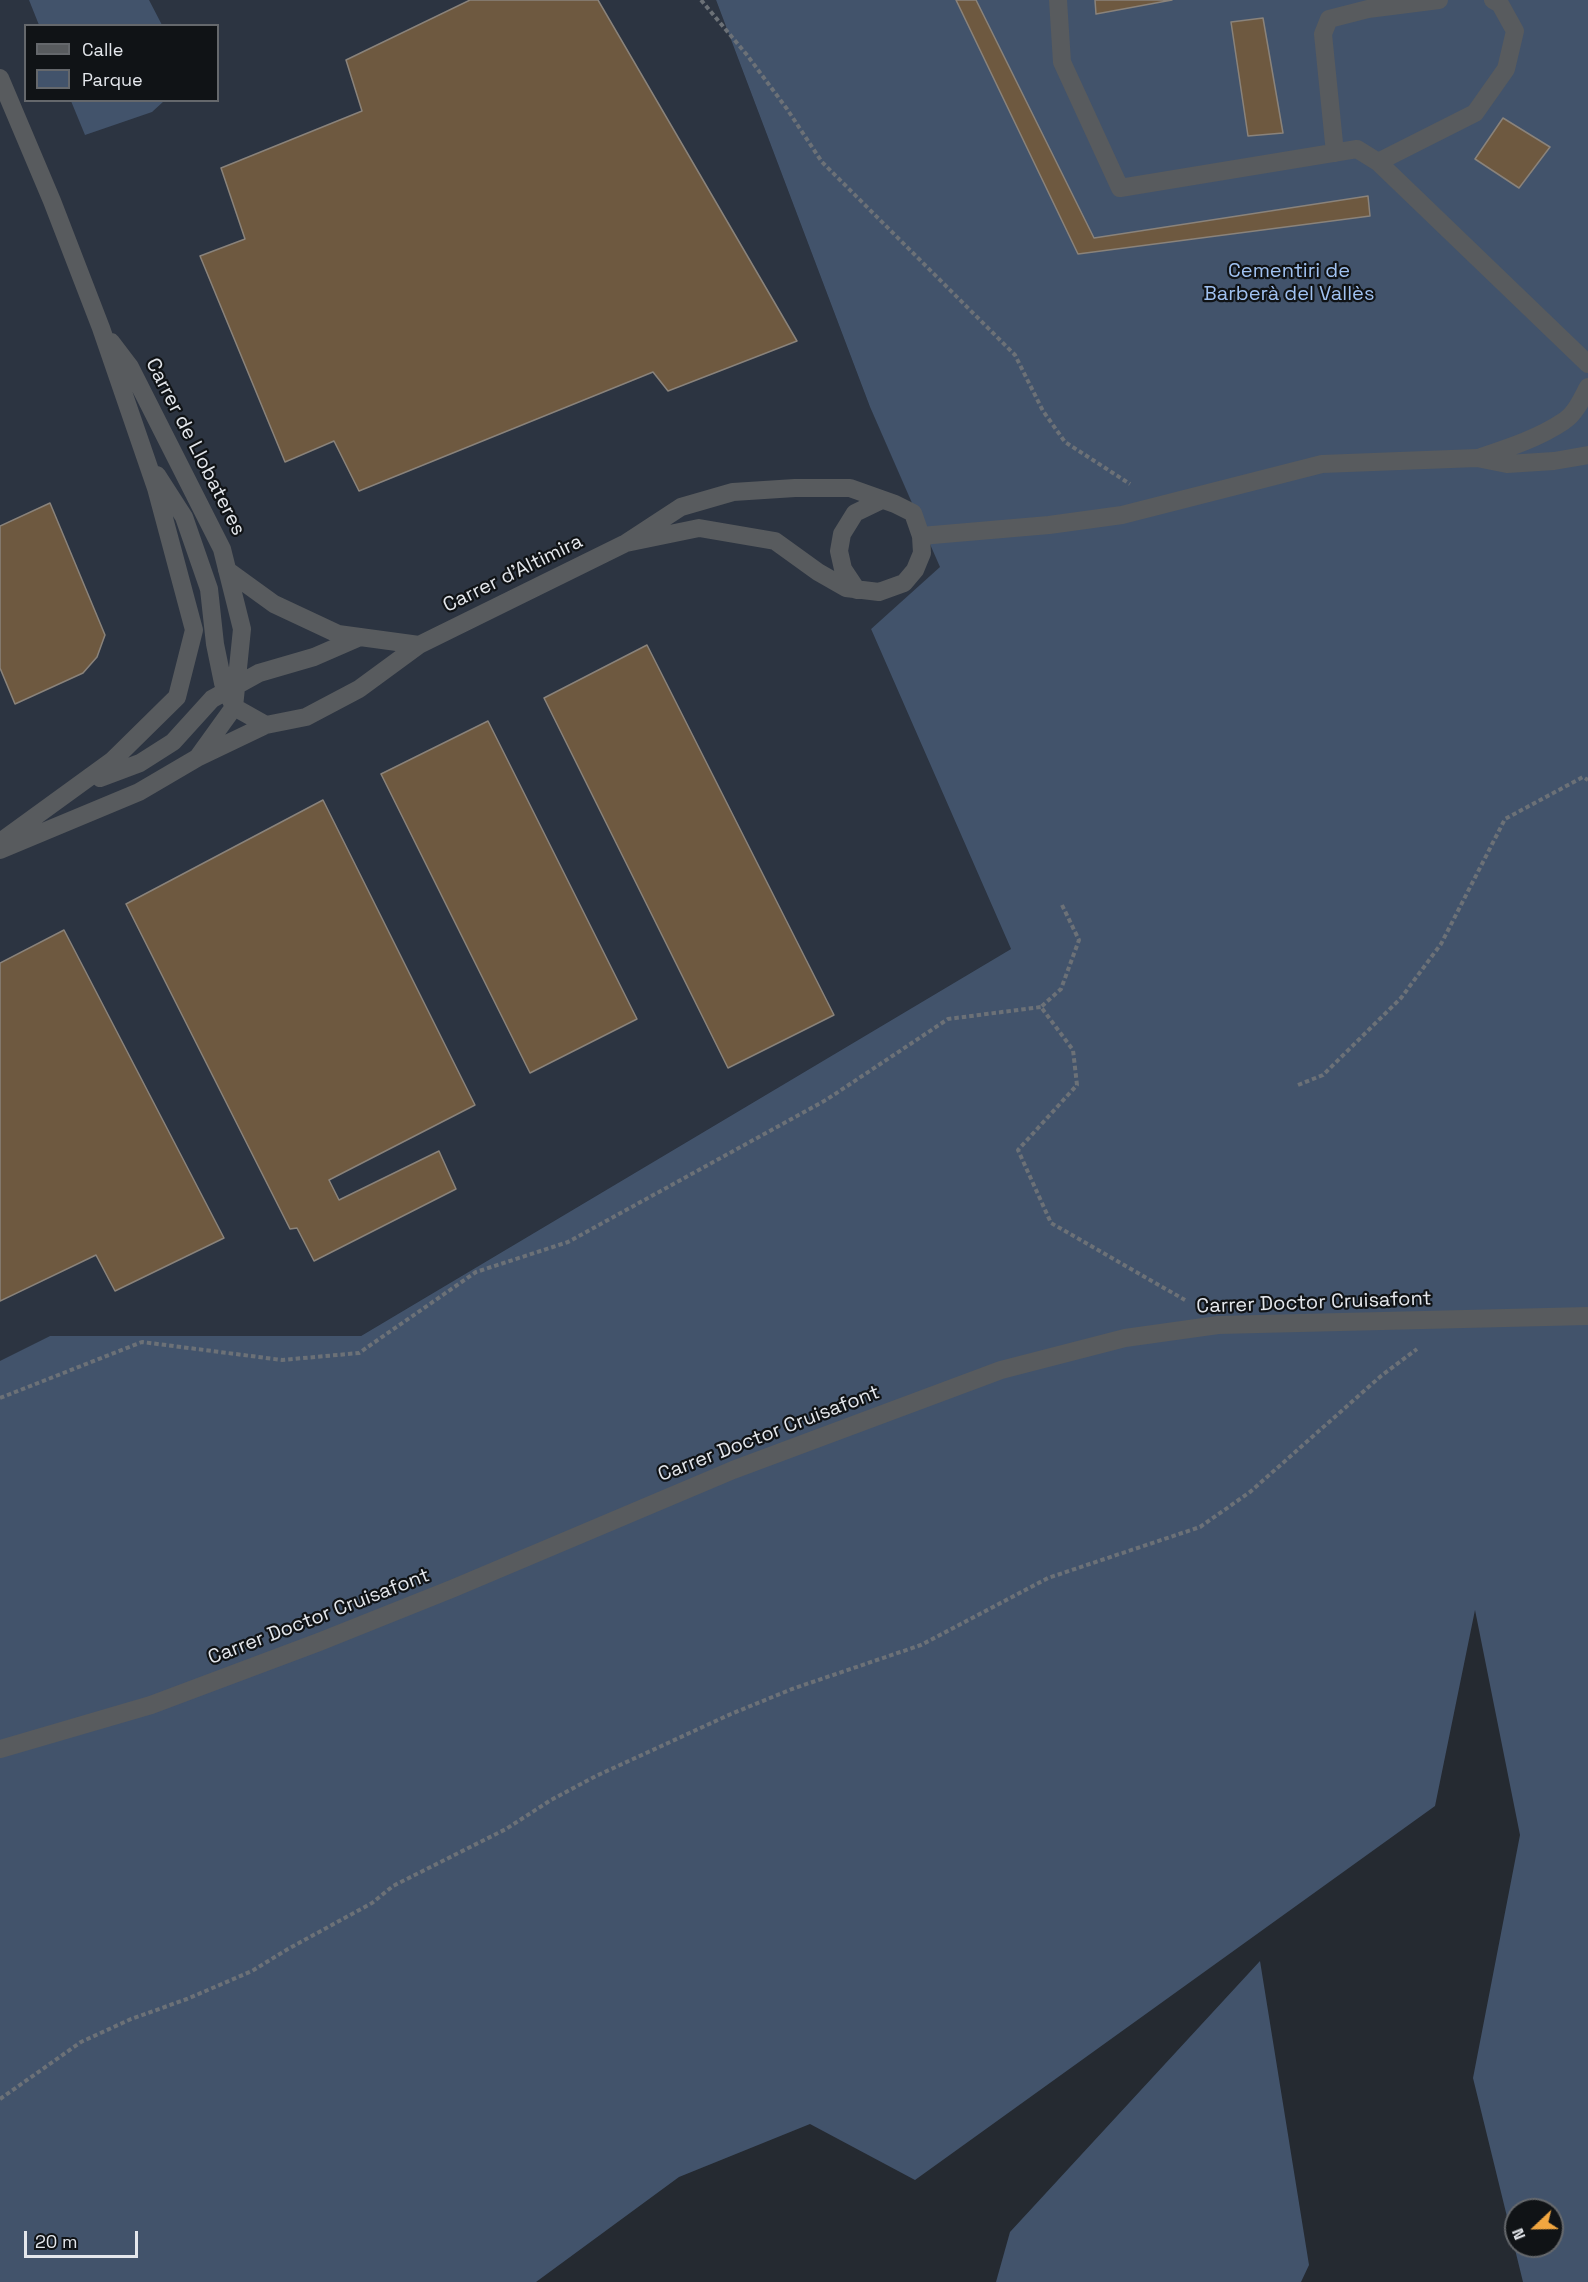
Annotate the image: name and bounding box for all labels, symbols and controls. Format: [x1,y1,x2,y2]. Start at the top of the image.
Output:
legend [24,24,219,102]
text: Calle [82,38,123,61]
text: Parque [82,68,143,91]
park label: Cementiri de Barberà del Vallès [1204,260,1374,307]
street label: Carrer de Llobateres [140,354,250,540]
street label: Carrer d'Altimira [439,530,587,618]
street label: Carrer Doctor Cruisafont [1196,1287,1432,1319]
street label: Carrer Doctor Cruisafont [655,1381,883,1487]
street label: Carrer Doctor Cruisafont [205,1564,433,1670]
north arrow [1504,2198,1564,2258]
scale bar [27,2219,141,2257]
text: N [1507,2225,1530,2243]
text: 20 m [35,2230,78,2253]

